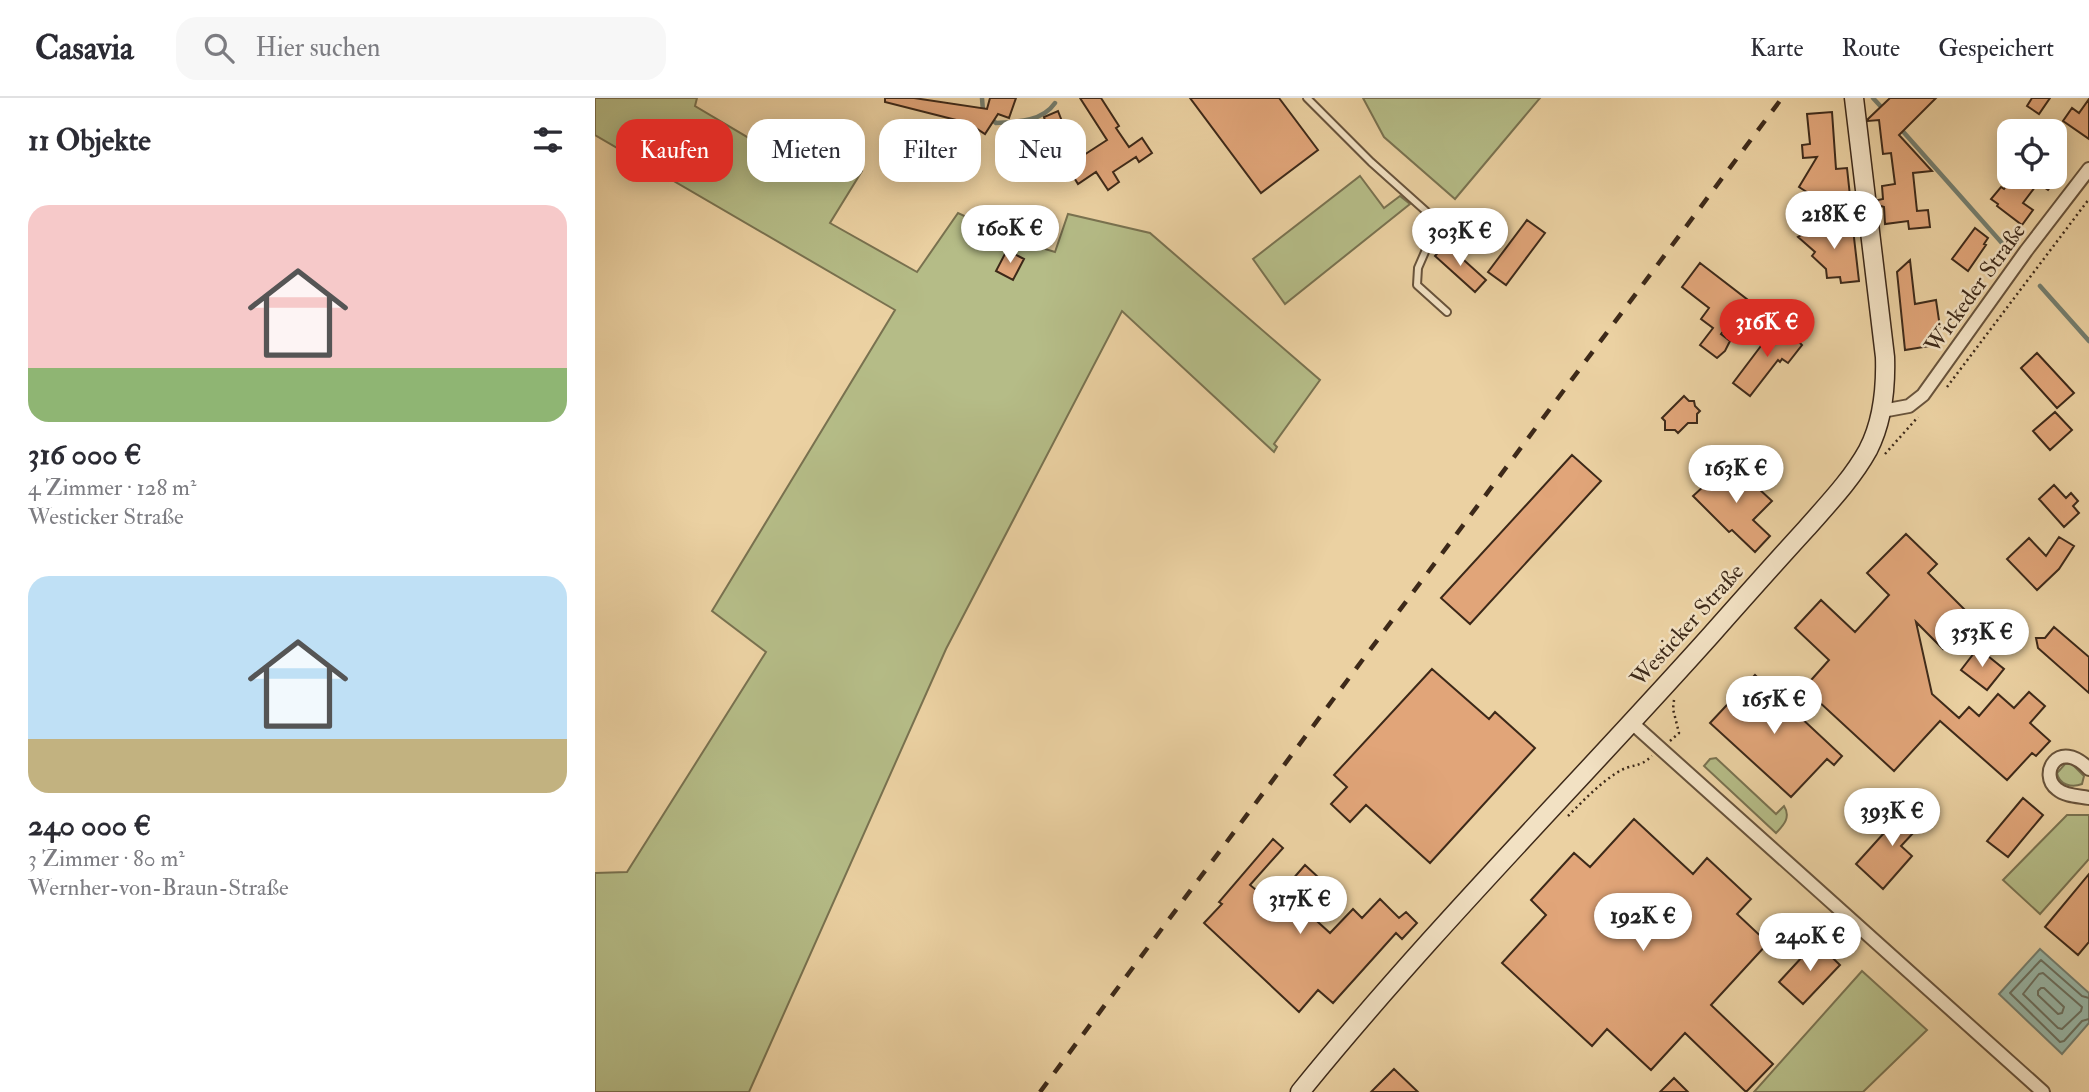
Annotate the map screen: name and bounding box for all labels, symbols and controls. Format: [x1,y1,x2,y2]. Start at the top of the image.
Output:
search box [176,17,666,80]
text: Casavia [35,28,134,69]
icon: search [200,29,238,67]
text: Hier suchen [256,32,380,64]
text: Karte [1750,33,1803,64]
text: Route [1841,33,1900,64]
text: Gespeichert [1938,33,2054,64]
chip: Kaufen [616,119,733,182]
chip: Mieten [747,119,865,182]
chip: Filter [879,119,981,182]
chip: Neu [995,119,1086,182]
map controls [1997,119,2067,189]
button: locate [1997,119,2067,189]
icon: filters [529,121,567,159]
text: 11 Objekte [28,122,151,159]
pin: 218K € [1777,192,1891,251]
text: 218K € [1801,199,1867,228]
pin: 160K € [953,206,1067,265]
pin: 303K € [1403,208,1517,268]
text: 160K € [977,213,1043,242]
text: 303K € [1428,216,1492,245]
street label: Wickeder Straße [1918,217,2032,359]
icon: home [235,250,361,376]
pin: 316K € [1710,300,1824,359]
text: 316K € [1736,307,1798,336]
text: 316 000 € [28,436,142,473]
pin: 163K € [1679,446,1793,505]
text: 163K € [1705,453,1767,482]
text: 4 Zimmer · 128 m² [28,473,196,502]
text: Westicker Straße [28,502,184,531]
street label: Westicker Straße [1624,557,1750,693]
pin: 353K € [1925,610,2039,669]
text: 353K € [1951,617,2013,646]
icon: home [235,621,361,747]
pin: 165K € [1717,676,1831,736]
text: 165K € [1742,684,1806,713]
pin: 393K € [1835,788,1949,848]
text: 393K € [1860,796,1924,825]
text: 240 000 € [28,807,151,844]
text: 3 Zimmer · 80 m² [28,844,185,873]
text: Wernher-von-Braun-Straße [28,873,289,902]
pin: 317K € [1243,876,1357,936]
text: 317K € [1269,884,1331,913]
pin: 192K € [1586,894,1700,953]
text: 192K € [1610,901,1676,930]
pin: 240K € [1753,914,1867,973]
text: 240K € [1775,921,1845,950]

